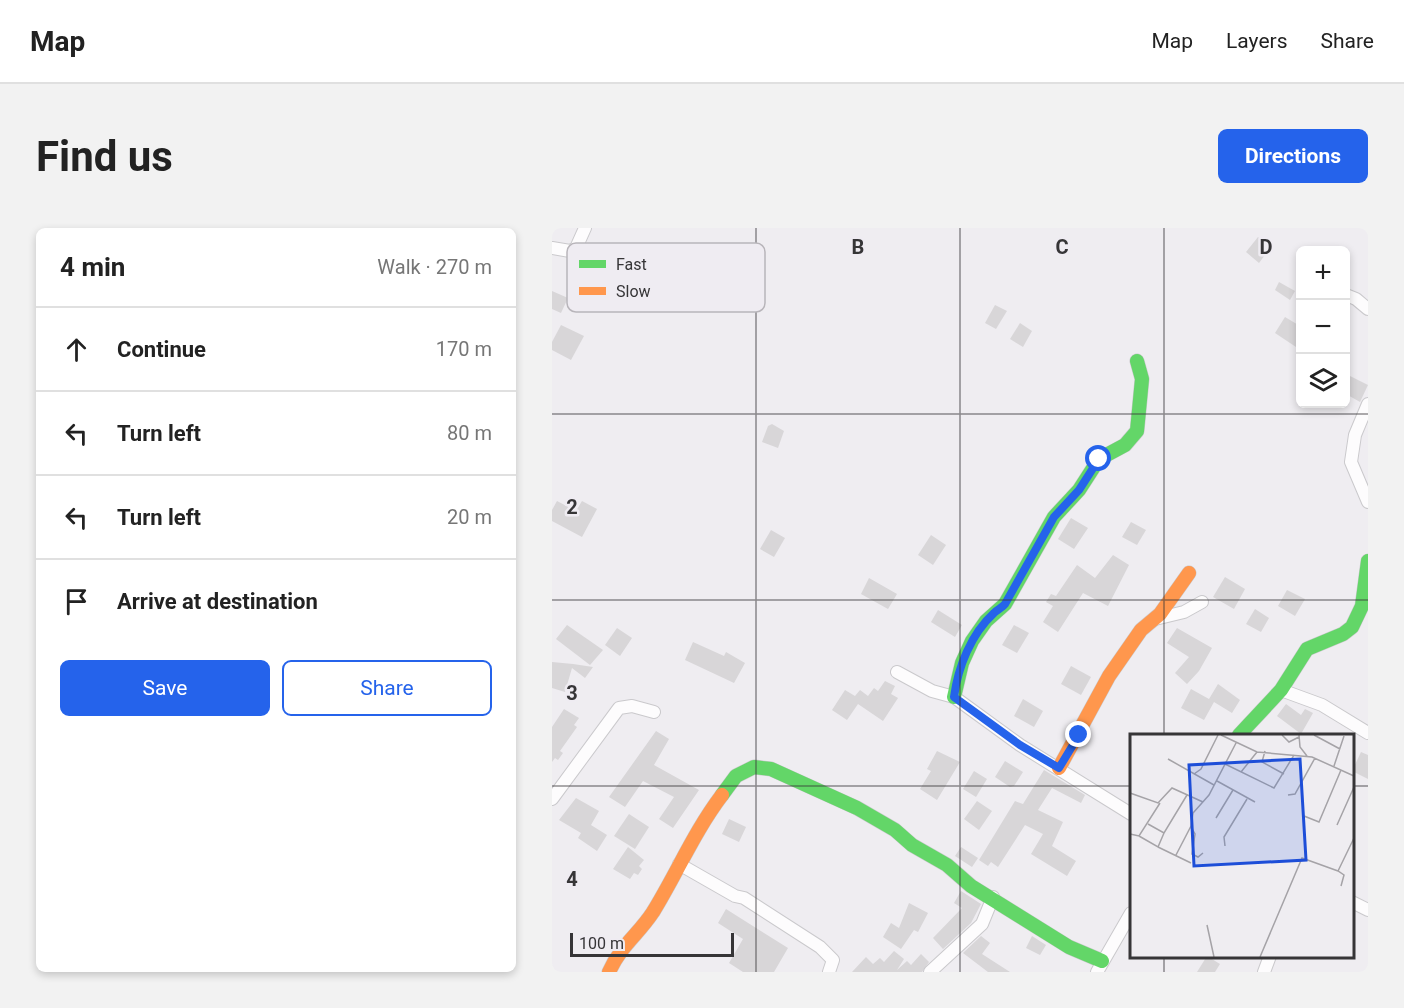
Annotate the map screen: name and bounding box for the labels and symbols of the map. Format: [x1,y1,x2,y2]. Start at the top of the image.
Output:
text: B [852,235,864,259]
text: C [1055,235,1069,259]
text: D [1260,235,1273,259]
legend [567,243,765,312]
text: Fast [616,255,647,274]
text: Slow [616,282,651,301]
route start [1085,445,1111,471]
text: 2 [566,495,578,519]
text: 3 [566,681,578,705]
route end [1065,721,1091,747]
inset map [1130,734,1353,957]
text: 4 [566,867,578,891]
scale bar [570,930,734,958]

